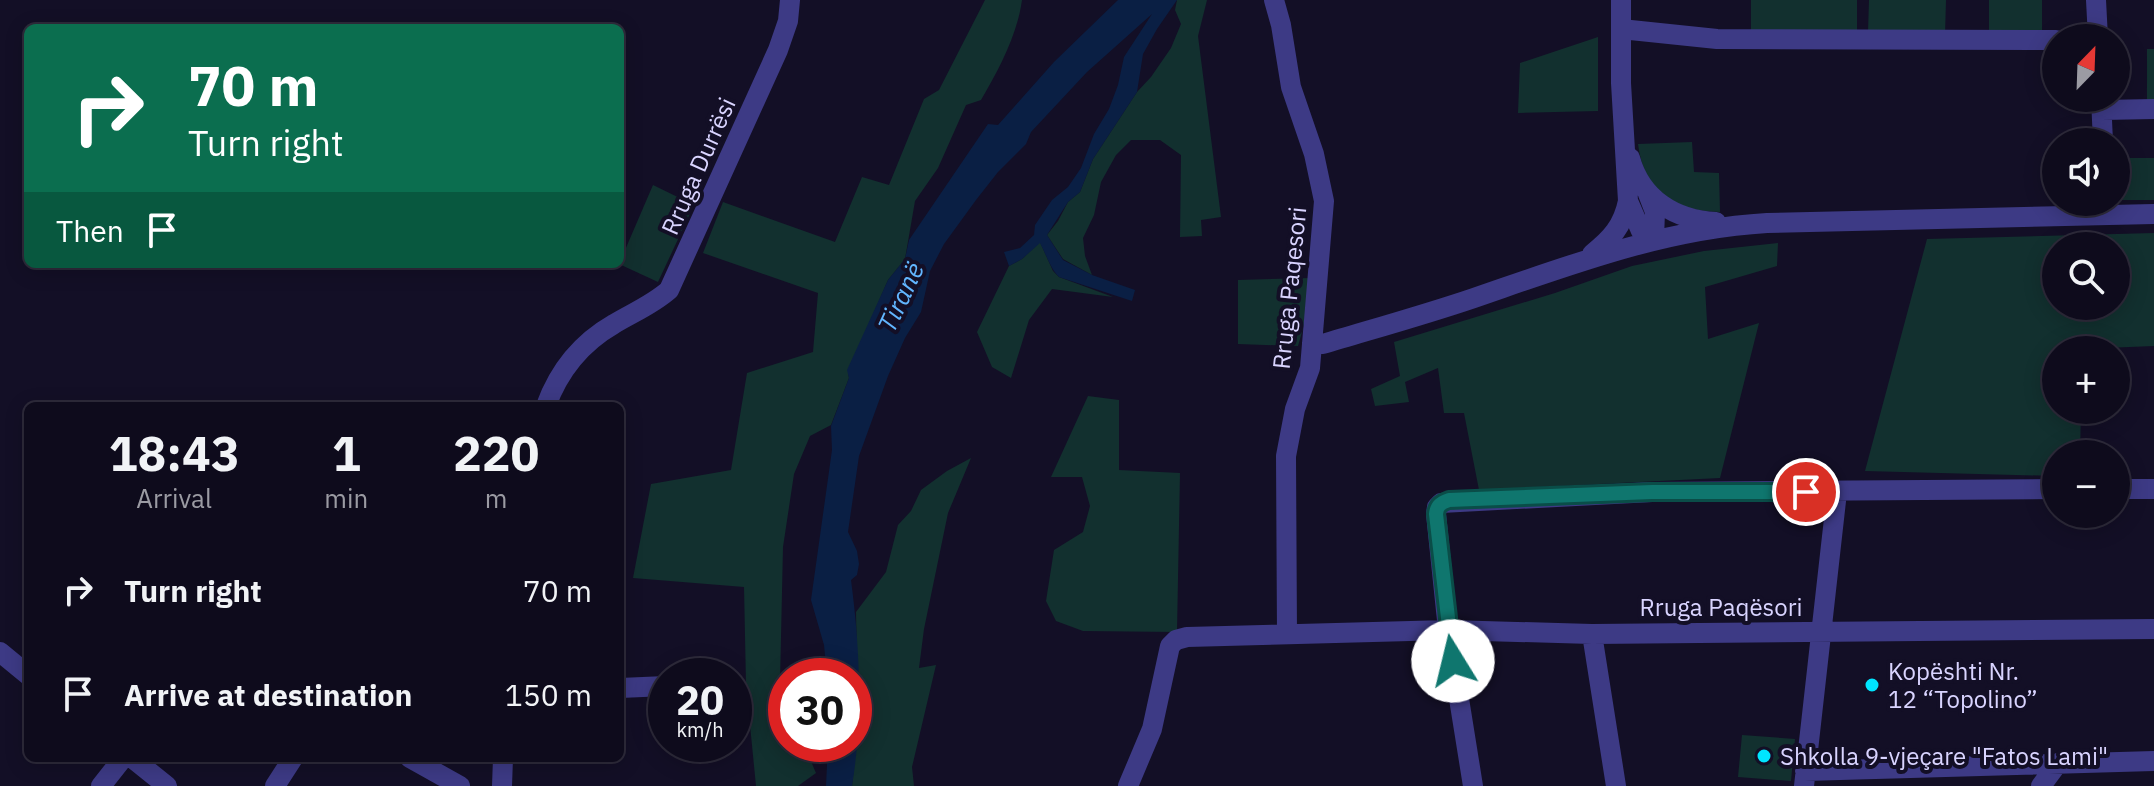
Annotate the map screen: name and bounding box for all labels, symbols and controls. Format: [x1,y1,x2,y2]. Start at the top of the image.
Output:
north arrow [2042,24,2130,112]
map controls [2042,24,2130,528]
text: 70 m [188,49,318,121]
icon: right [56,56,160,160]
street label: Rruga Durrësi [653,92,743,240]
text: Turn right [188,119,344,166]
button: sound [2042,128,2130,216]
street label: Rruga Paqesori [1265,205,1313,371]
icon: arrive [140,208,184,252]
text: Then [56,211,124,250]
button: search [2042,232,2130,320]
water label: Tiranë [869,256,931,338]
button: + [2042,336,2130,424]
text: 18:43 [109,422,240,484]
text: 1 [332,422,361,484]
text: 220 [453,422,539,484]
button: − [2042,440,2130,528]
pin [1772,458,1840,526]
icon: arrive [1784,470,1828,514]
text: Arrival [136,481,212,515]
text: min [324,481,368,515]
text: m [485,481,507,515]
icon: right [56,568,100,612]
text: Turn right [124,571,262,610]
text: 70 m [523,571,592,610]
street label: Rruga Paqësori [1639,591,1803,623]
position arrow [1411,619,1495,703]
place label: Kopështi Nr. 12 “Topolino” [1888,655,2038,715]
speed limit sign: 30 [768,658,872,762]
icon: arrive [56,672,100,716]
text: 20 [676,674,724,726]
text: Arrive at destination [124,675,412,714]
text: 150 m [505,675,592,714]
marker: Kopështi Nr. 12 “Topolino” [1863,676,1881,694]
text: km/h [676,716,724,743]
place label: Shkolla 9-vjeçare "Fatos Lami" [1780,740,2108,772]
marker: Shkolla 9-vjeçare "Fatos Lami" [1755,747,1773,765]

